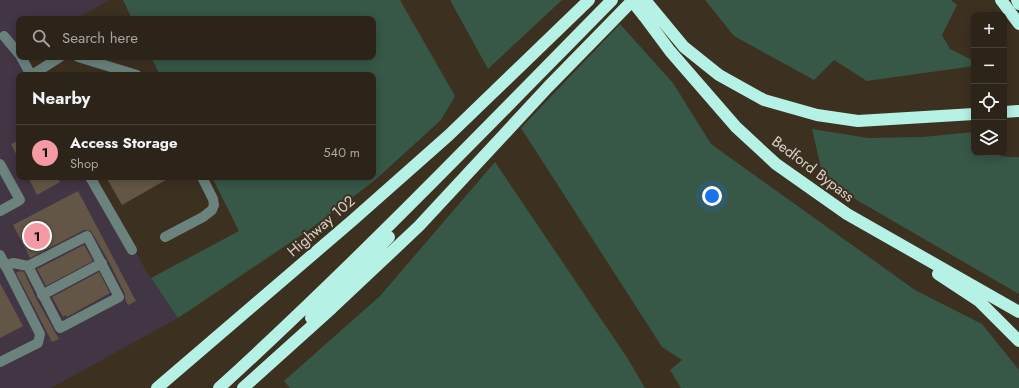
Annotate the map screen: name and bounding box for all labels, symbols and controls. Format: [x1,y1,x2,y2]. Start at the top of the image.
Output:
map controls [971,12,1007,156]
button: + [971,12,1007,48]
search box [16,16,376,60]
icon: search [30,27,52,49]
text: Search here [62,27,138,49]
button: − [971,48,1007,84]
button: locate [971,84,1007,120]
text: Nearby [32,86,90,110]
button: layers [971,120,1007,156]
street label: Bedford Bypass [767,131,859,207]
text: Access Storage [70,132,178,154]
text: 1 [42,143,48,162]
text: 540 m [323,143,360,162]
text: Shop [70,154,98,173]
your location [702,186,722,206]
street label: Highway 102 [282,190,360,262]
pin: 1 [24,221,50,251]

